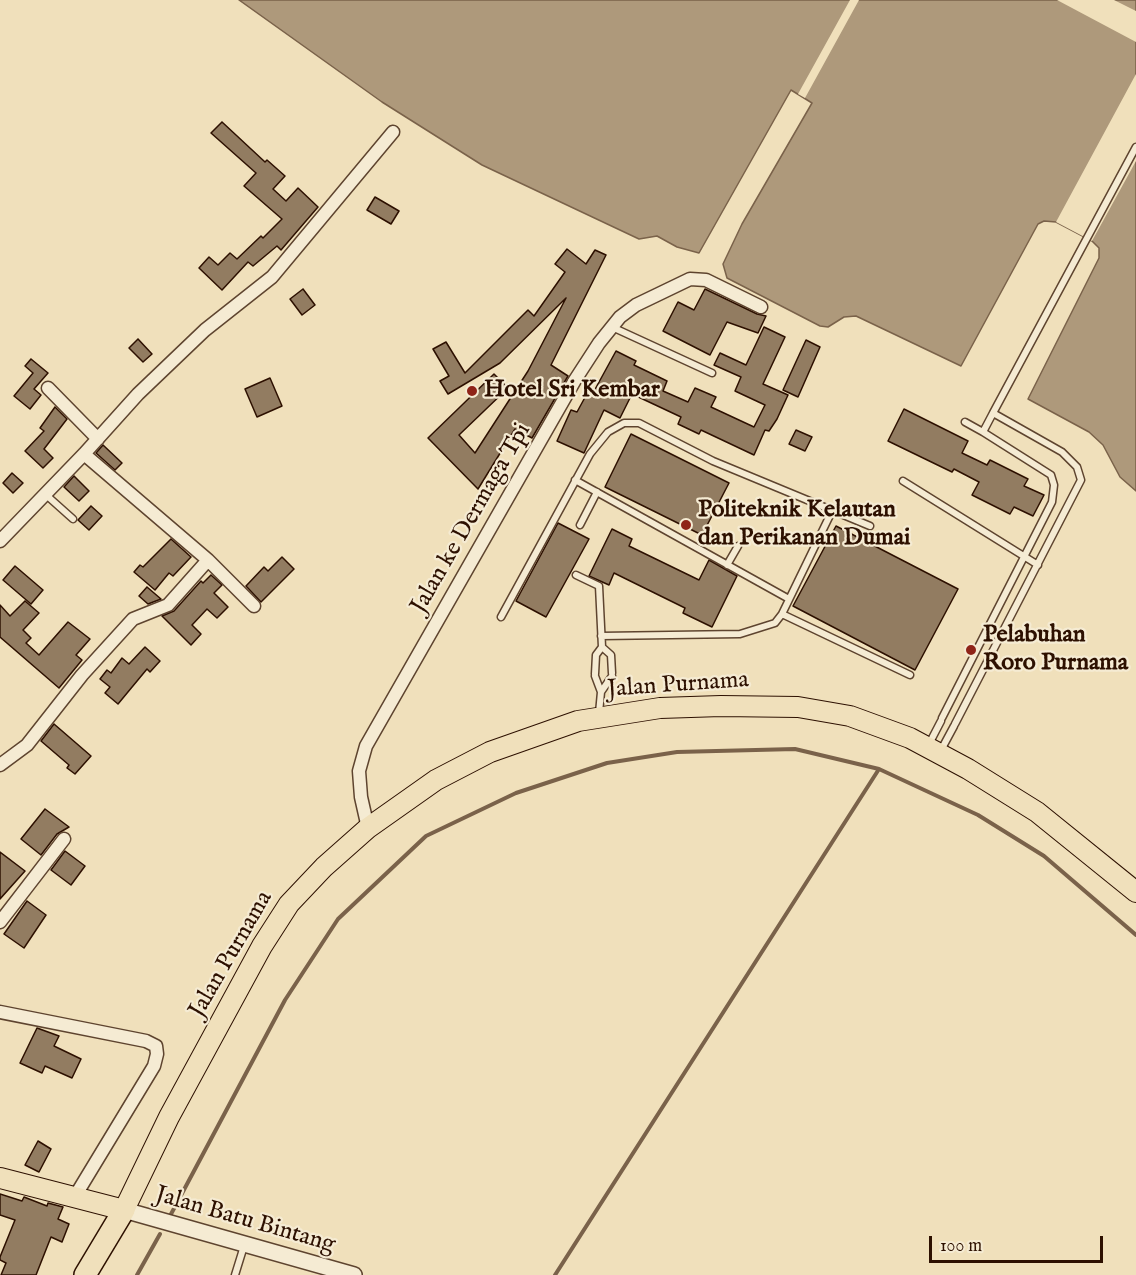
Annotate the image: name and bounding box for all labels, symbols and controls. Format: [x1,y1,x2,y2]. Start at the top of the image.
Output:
place label: Hotel Sri Kembar [484,377,660,405]
marker: Hotel Sri Kembar [465,384,479,398]
street label: Jalan ke Dermaga Tpi [406,419,538,619]
place label: Politeknik Kelautan dan Perikanan Dumai [698,497,910,553]
marker: Politeknik Kelautan dan Perikanan Dumai [679,518,693,532]
place label: Pelabuhan Roro Purnama [983,622,1128,678]
marker: Pelabuhan Roro Purnama [964,643,978,657]
street label: Jalan Purnama [606,667,750,705]
street label: Jalan Purnama [184,886,280,1024]
street label: Jalan Batu Bintang [152,1182,338,1260]
scale bar [932,1224,1106,1262]
text: 100 m [940,1235,982,1258]

